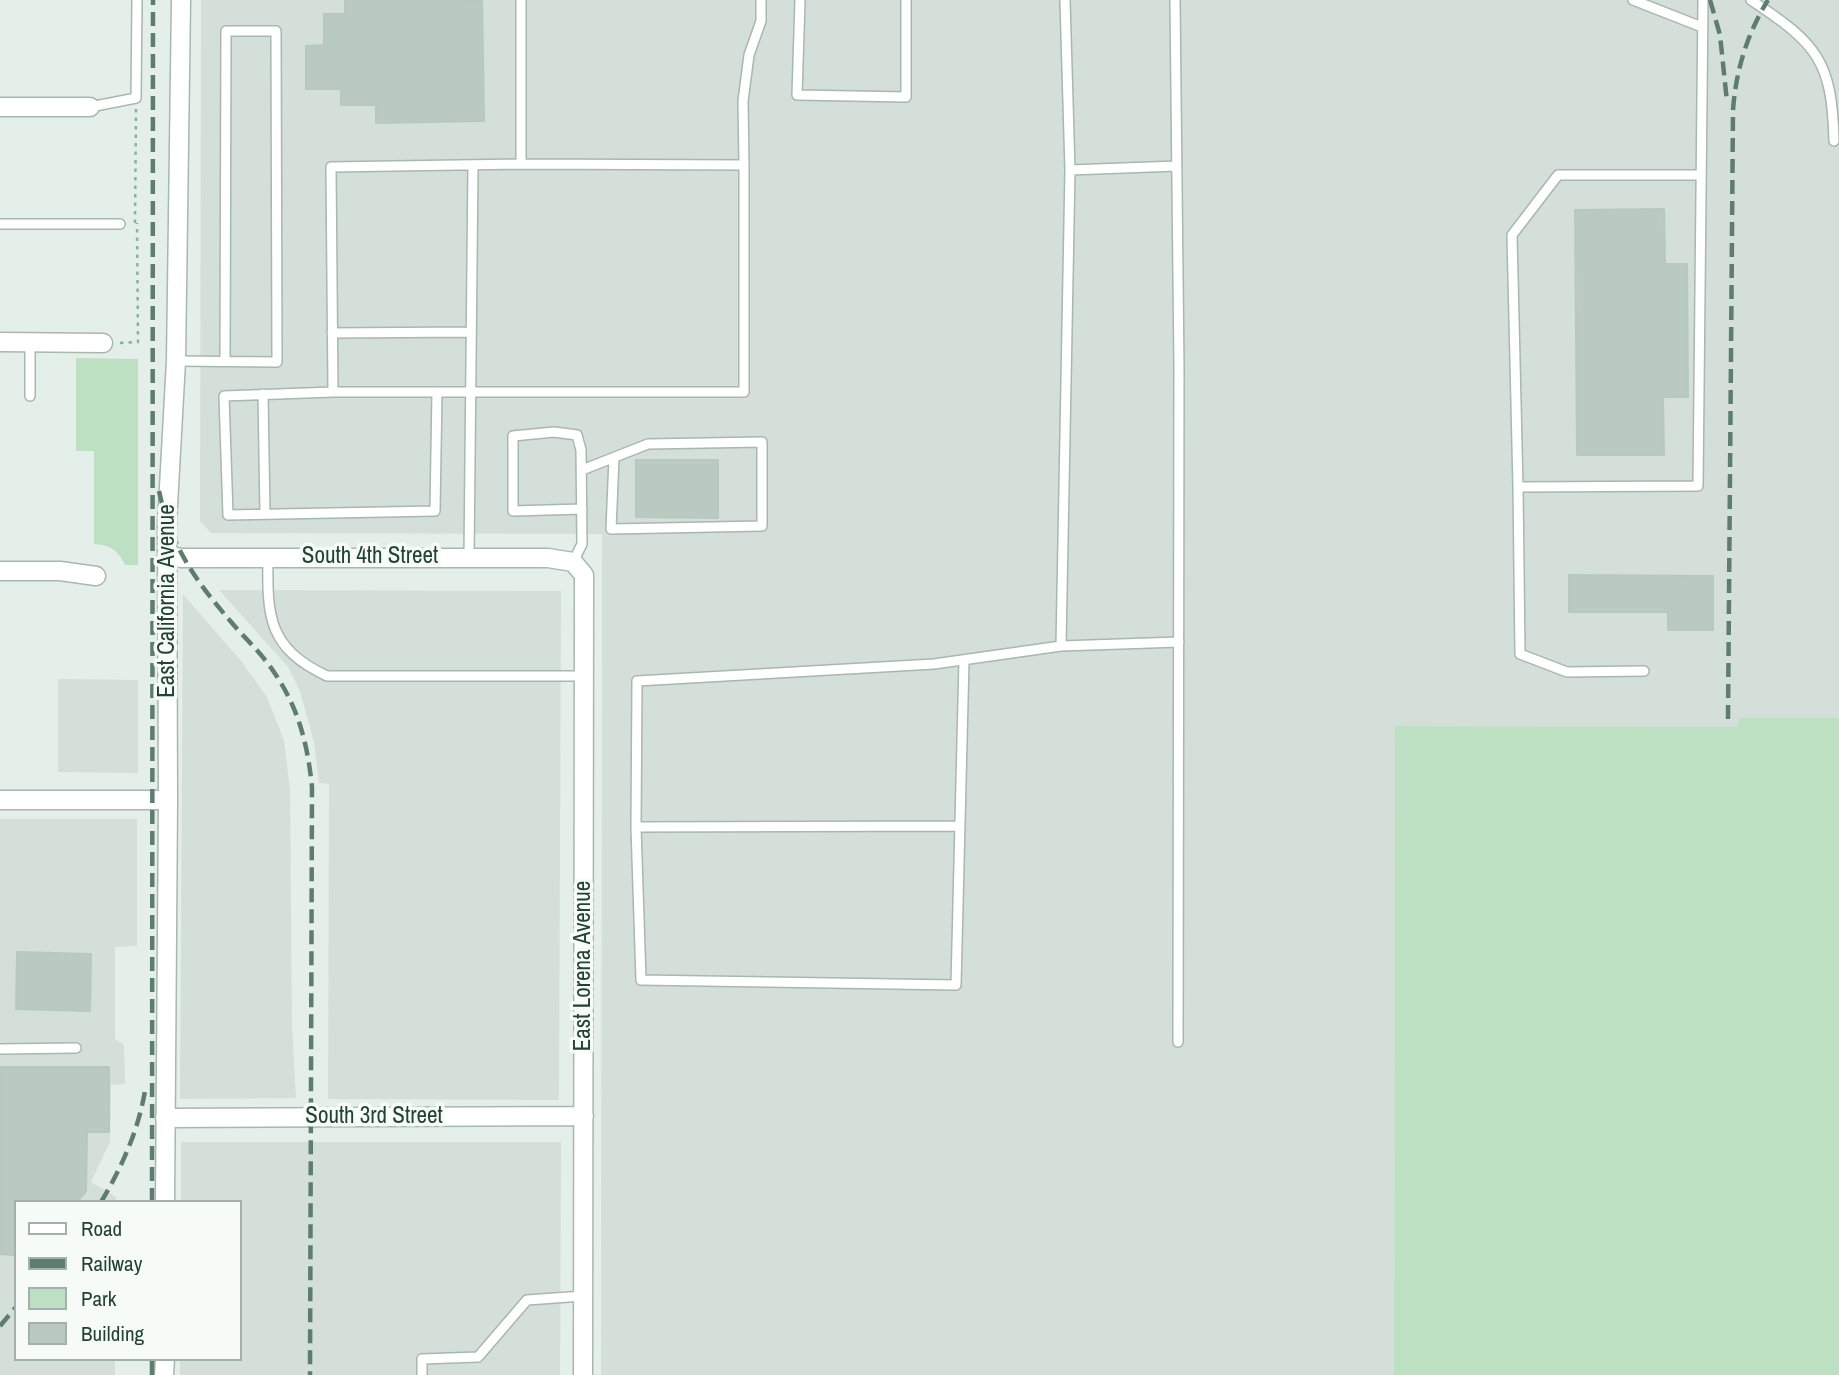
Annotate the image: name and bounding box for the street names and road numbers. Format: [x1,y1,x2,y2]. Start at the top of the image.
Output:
street label: East California Avenue [154,504,182,698]
street label: South 4th Street [302,543,438,571]
street label: East Lorena Avenue [570,881,598,1051]
street label: South 3rd Street [305,1103,443,1131]

